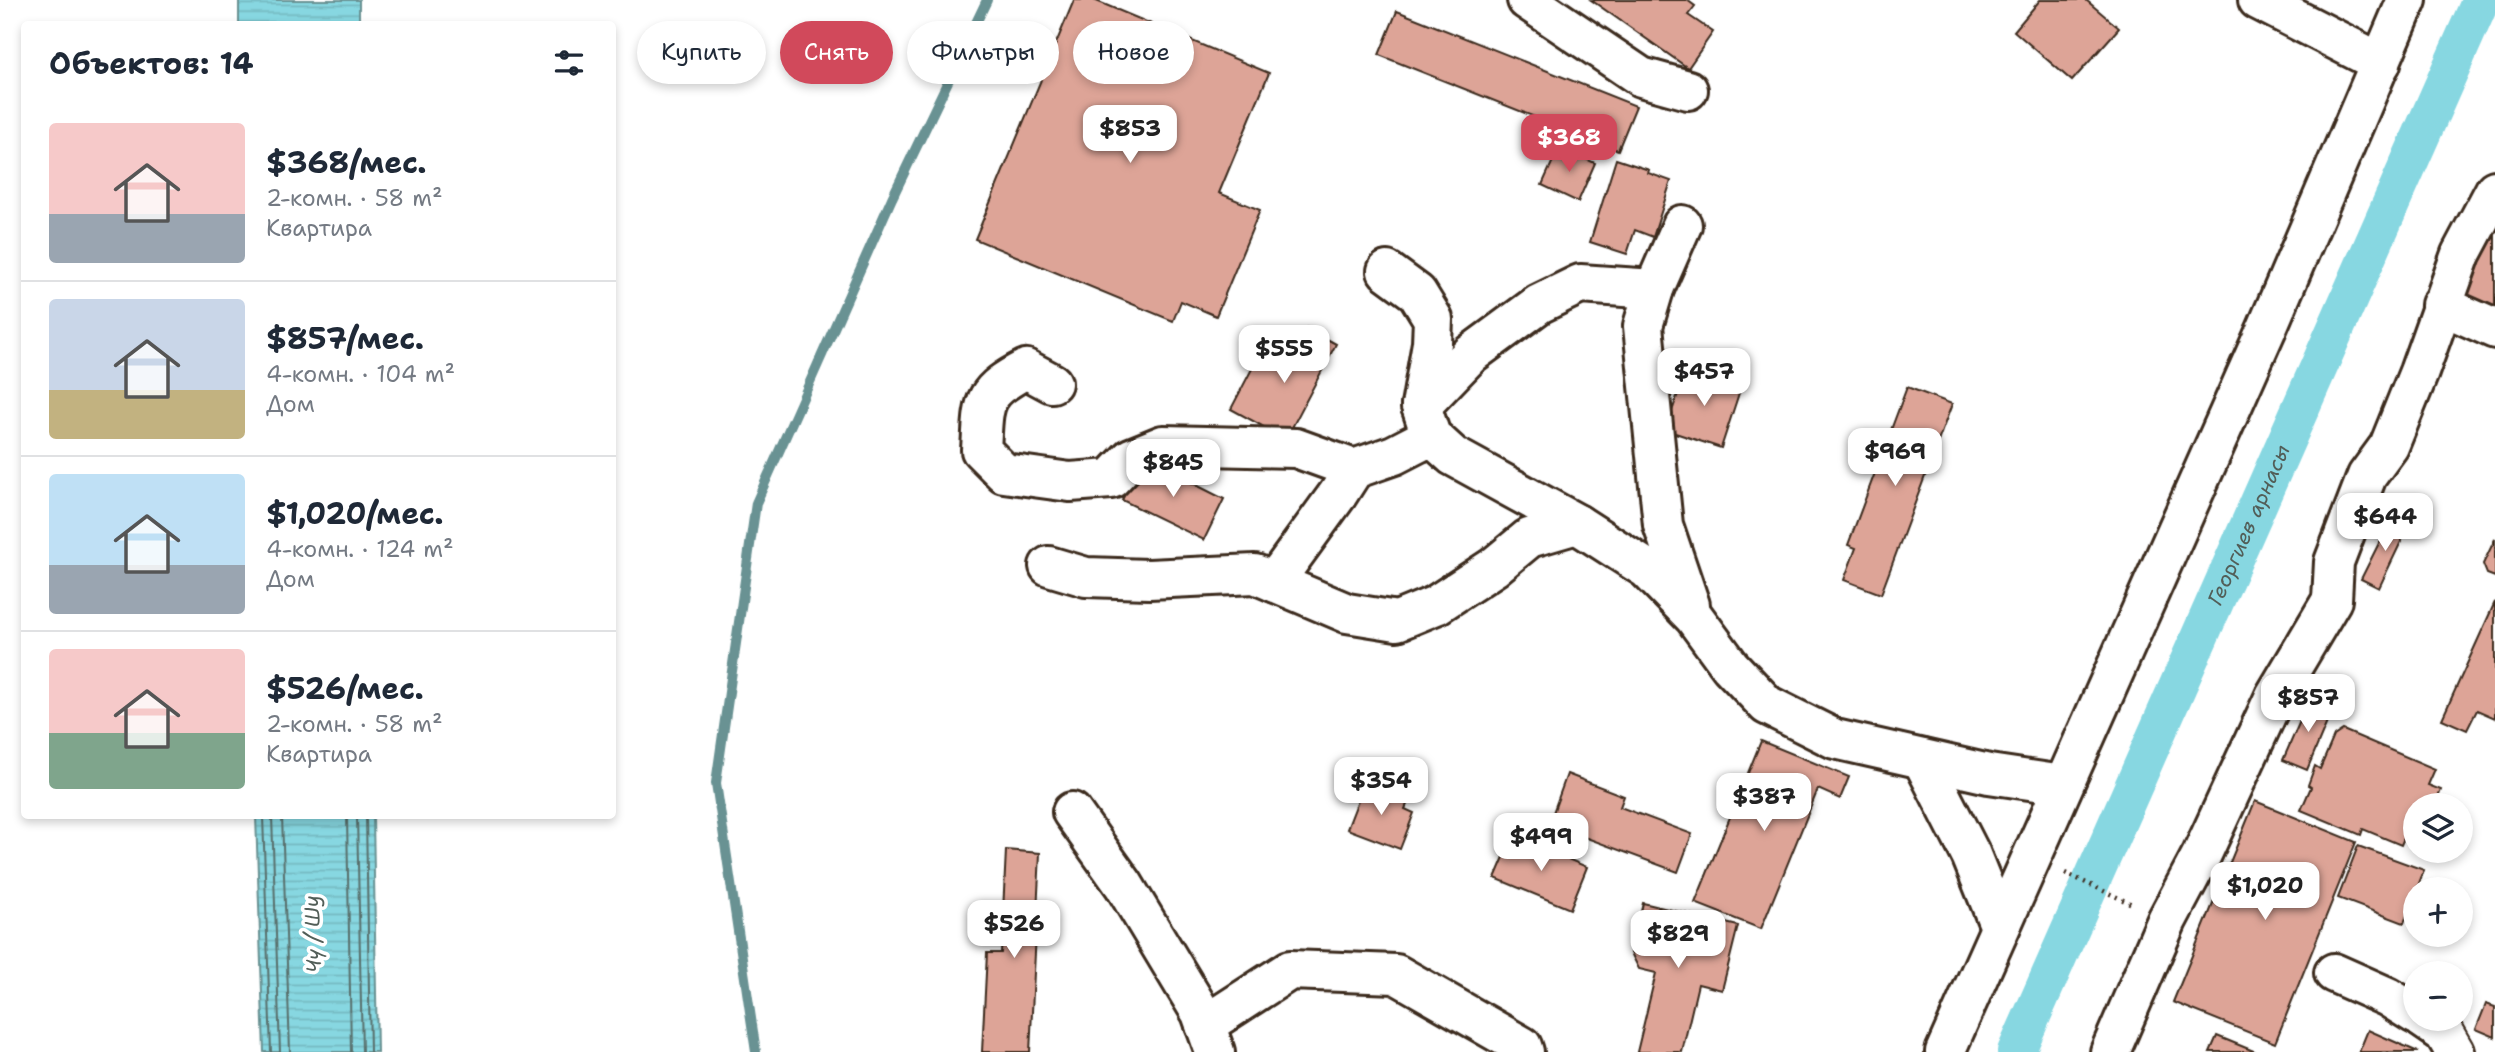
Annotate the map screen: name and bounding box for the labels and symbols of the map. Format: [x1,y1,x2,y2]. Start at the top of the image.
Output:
pin: $853 [1089,106,1171,165]
pin: $368 [1528,114,1610,174]
pin: $555 [1243,326,1325,385]
pin: $457 [1663,348,1745,408]
pin: $969 [1854,428,1936,488]
pin: $845 [1132,440,1214,499]
water label: Георгиев арнасы [2201,440,2297,610]
pin: $644 [2344,494,2426,553]
pin: $857 [2267,674,2349,734]
pin: $354 [1340,758,1422,817]
pin: $387 [1723,774,1805,833]
pin: $499 [1500,814,1582,873]
pin: $1,020 [2208,862,2322,922]
water label: Чү / Шу [298,895,328,973]
pin: $526 [973,900,1055,960]
pin: $829 [1637,911,1719,970]

